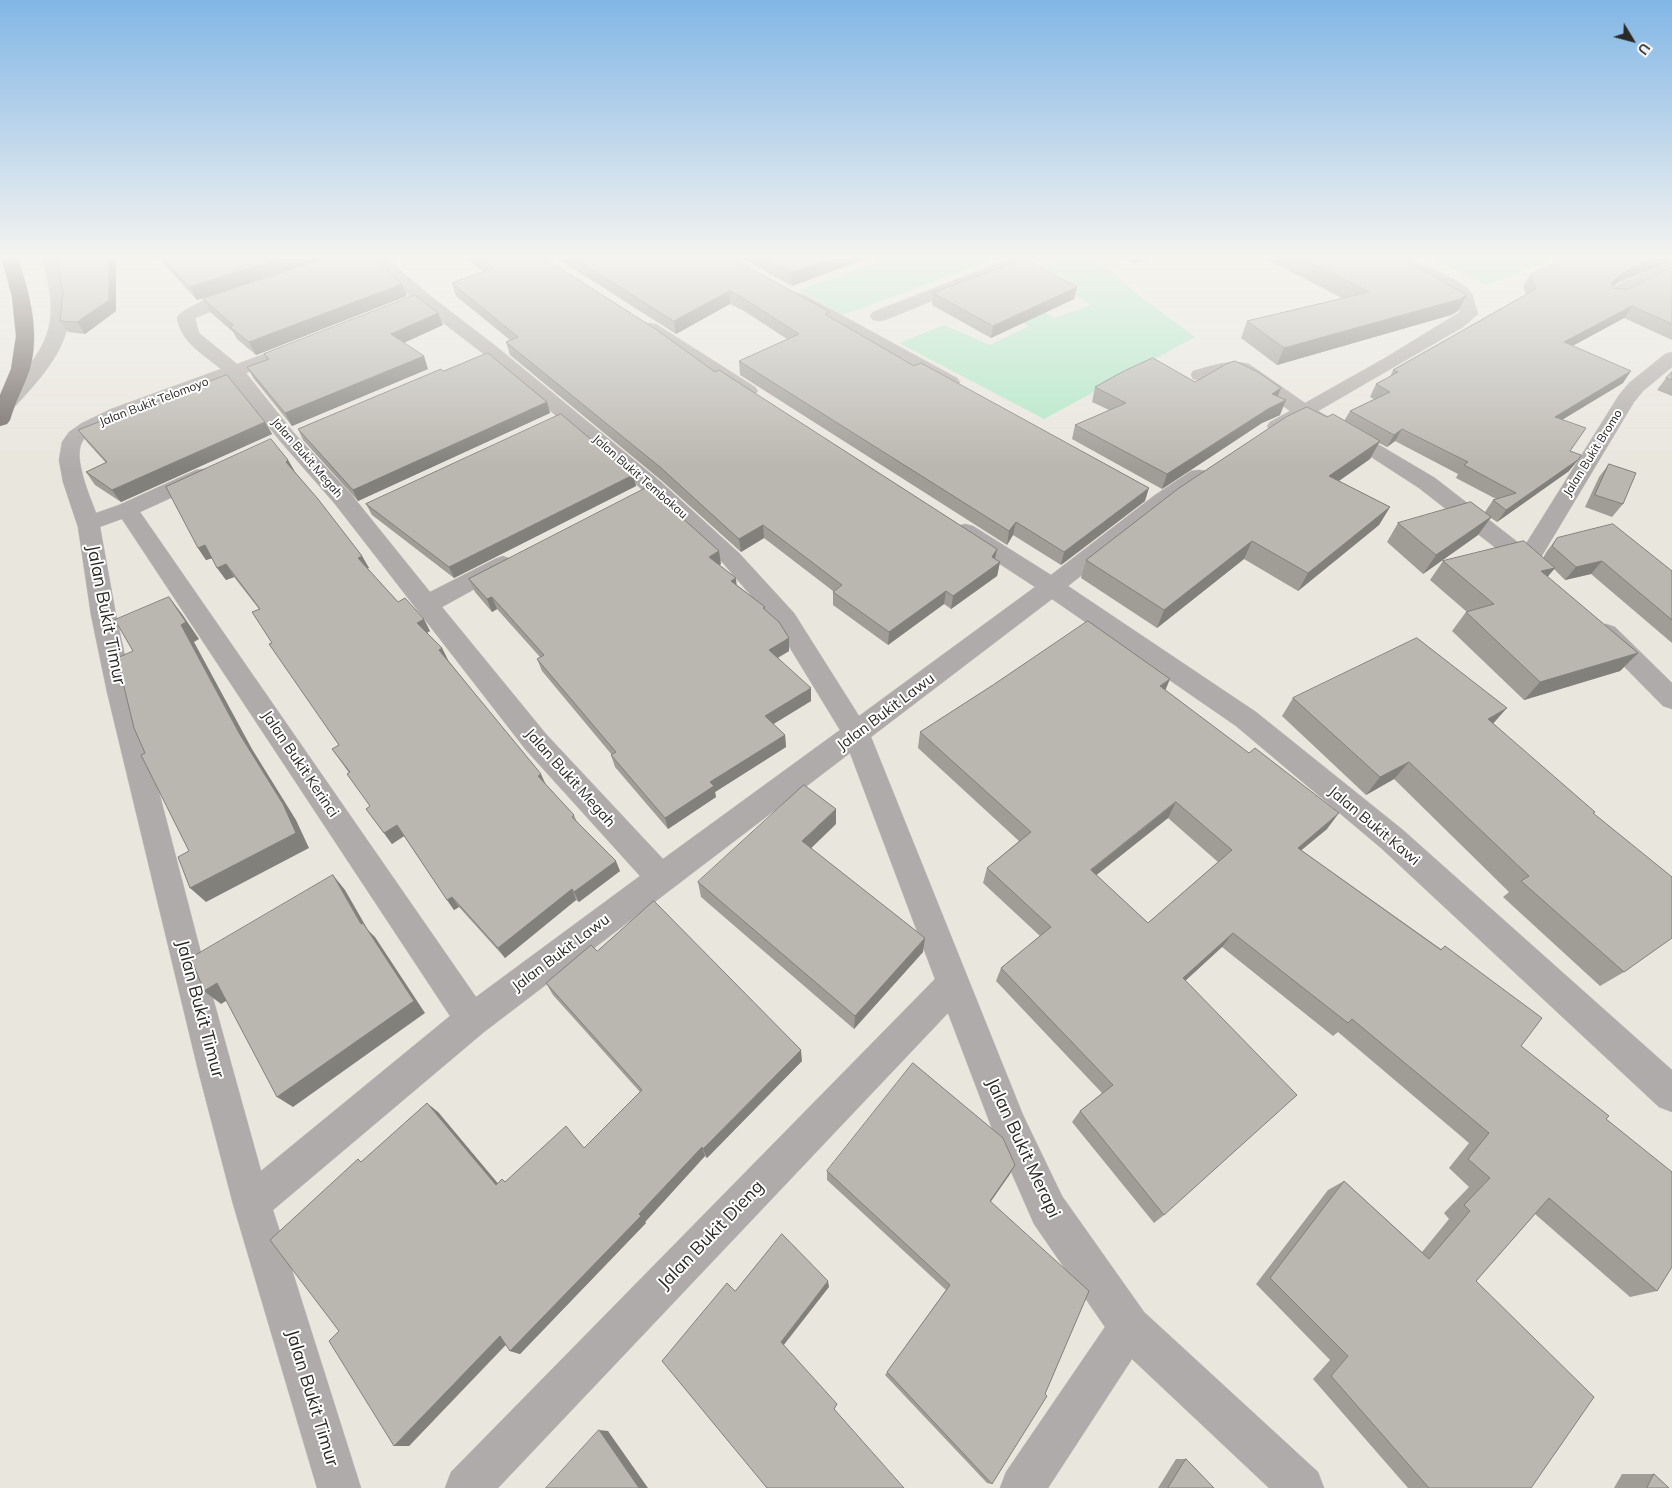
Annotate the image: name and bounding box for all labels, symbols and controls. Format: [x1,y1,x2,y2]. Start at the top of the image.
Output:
north arrow [1607,15,1657,65]
text: U [1634,39,1654,59]
street label: Jalan Bukit Telomoyo [97,375,211,429]
street label: Jalan Bukit Bromo [1561,407,1625,499]
street label: Jalan Bukit Megah [268,415,346,501]
street label: Jalan Bukit Tembakau [590,432,690,522]
street label: Jalan Bukit Timur [82,543,130,687]
street label: Jalan Bukit Lawu [834,670,938,754]
street label: Jalan Bukit Kerinci [258,707,342,821]
street label: Jalan Bukit Megah [521,725,619,831]
street label: Jalan Bukit Kawi [1325,783,1423,869]
street label: Jalan Bukit Lawu [509,911,613,995]
street label: Jalan Bukit Timur [171,938,229,1080]
street label: Jalan Bukit Merapi [981,1075,1065,1221]
street label: Jalan Bukit Dieng [654,1176,768,1294]
street label: Jalan Bukit Timur [281,1327,343,1469]

